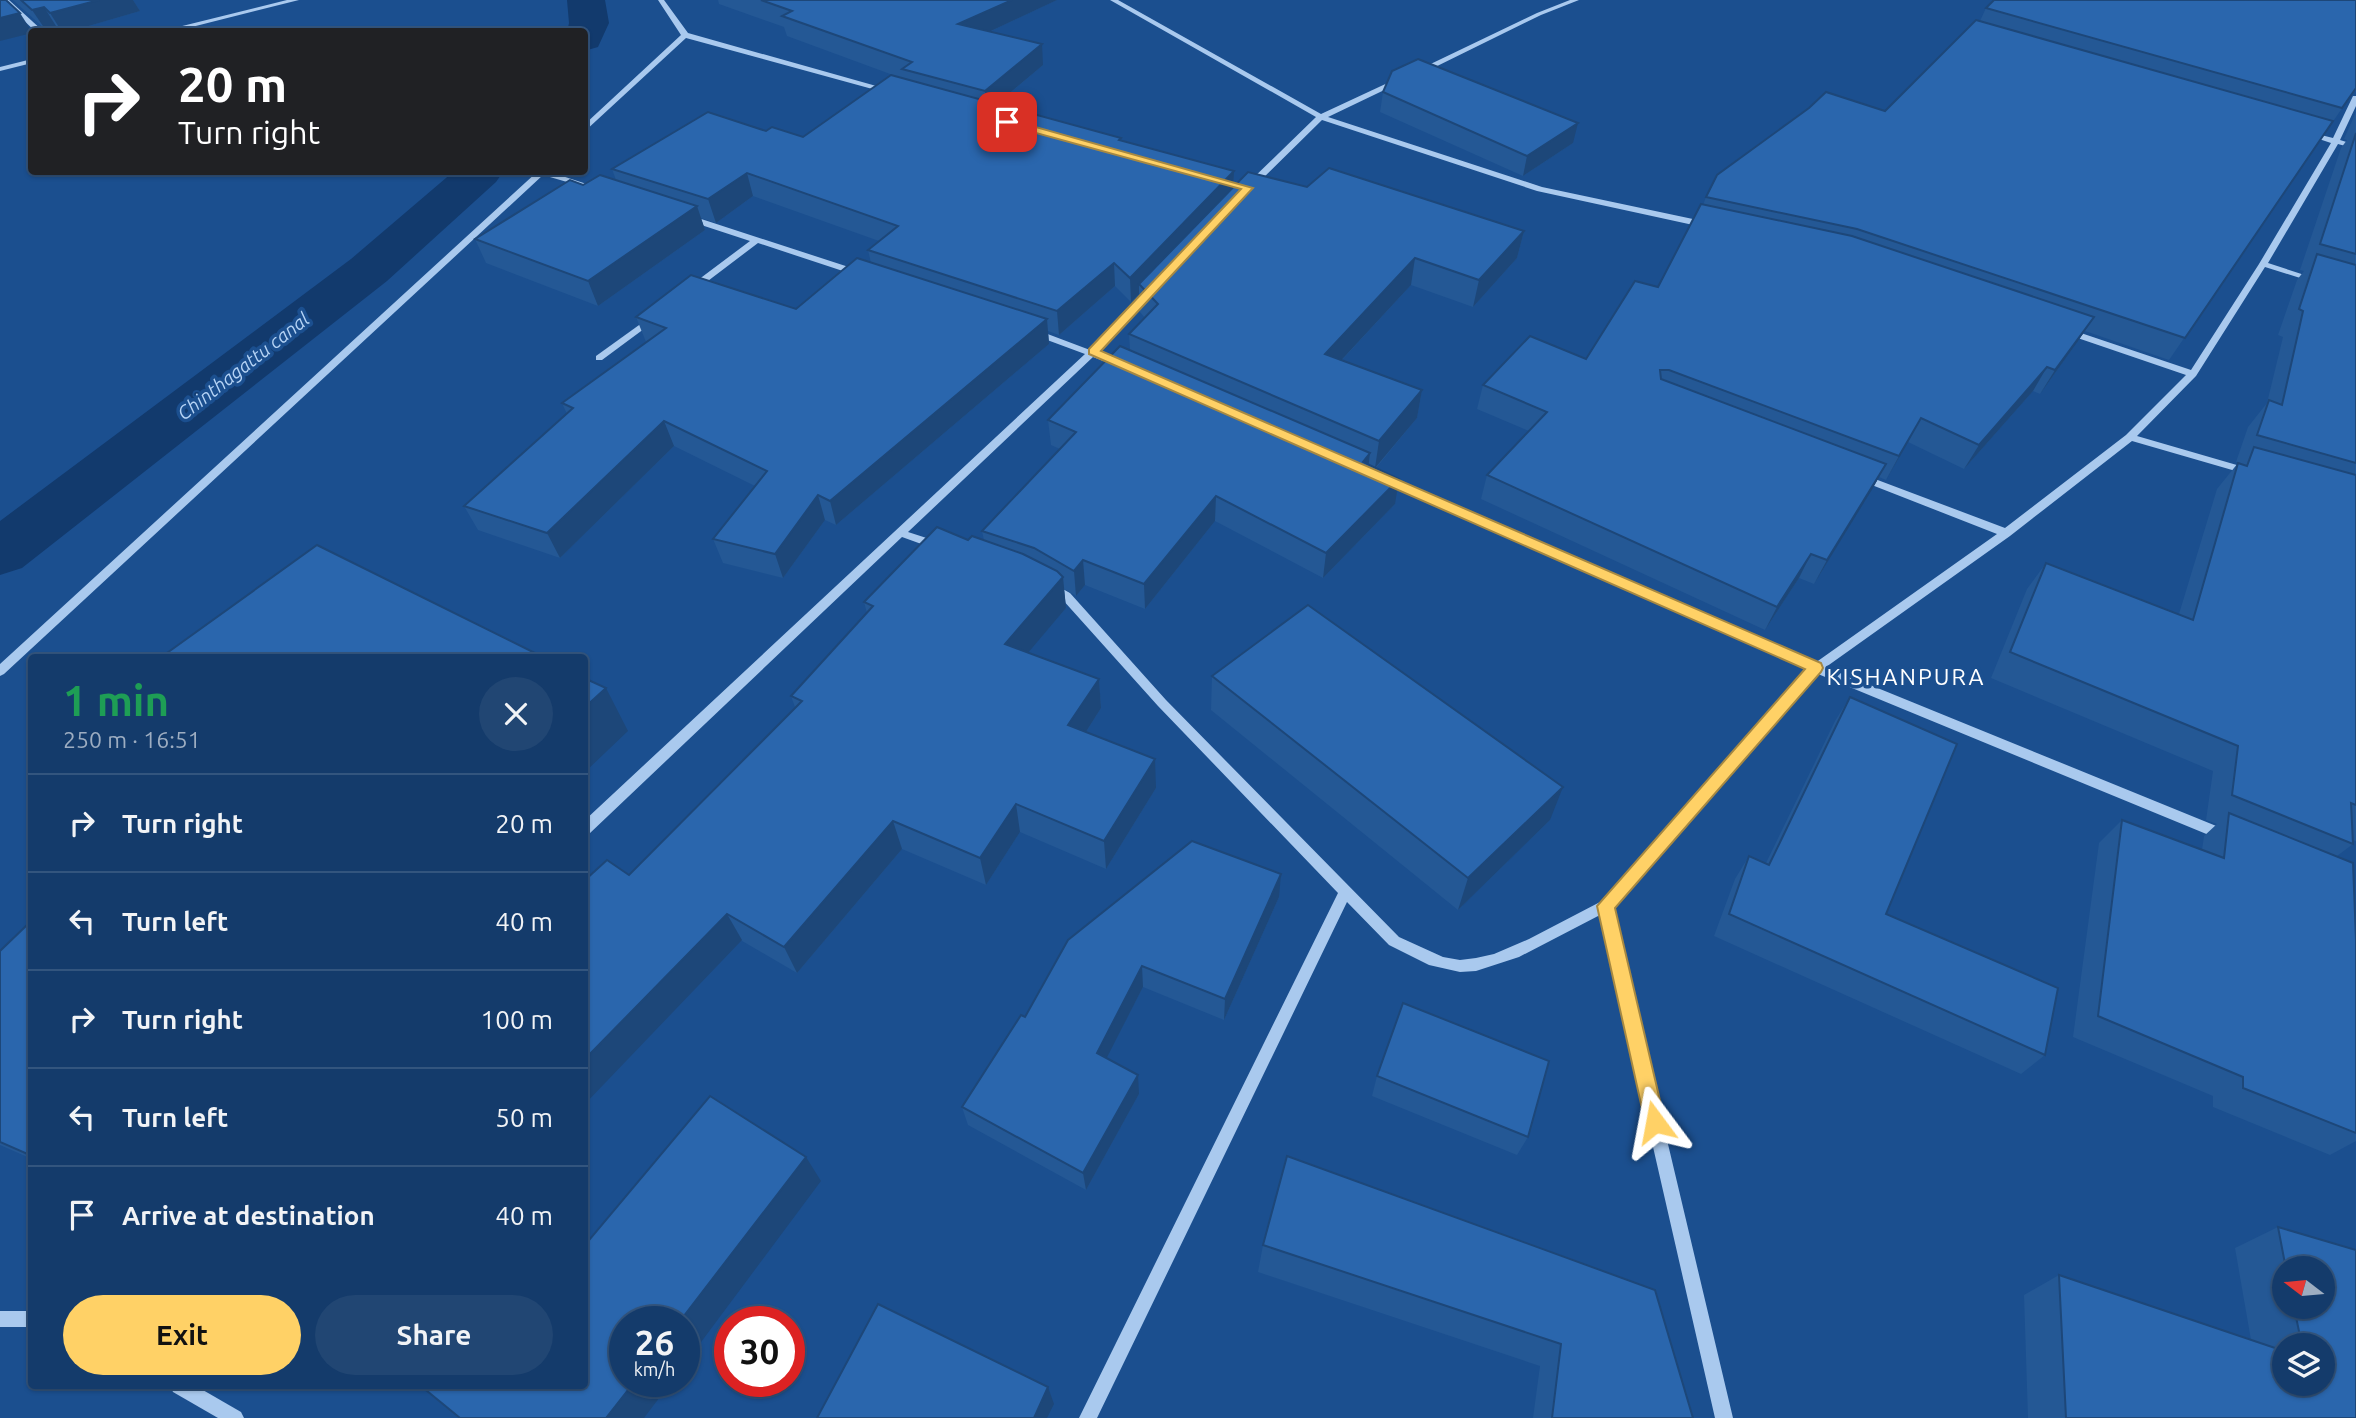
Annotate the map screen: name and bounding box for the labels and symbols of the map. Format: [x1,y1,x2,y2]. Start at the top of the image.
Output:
pin [977,92,1037,152]
water label: Chinthagattu canal [173,307,314,424]
district label: KISHANPURA [1827,664,1985,689]
position arrow [1618,1085,1692,1159]
north arrow [2272,1256,2334,1320]
speed limit sign: 30 [714,1306,805,1397]

